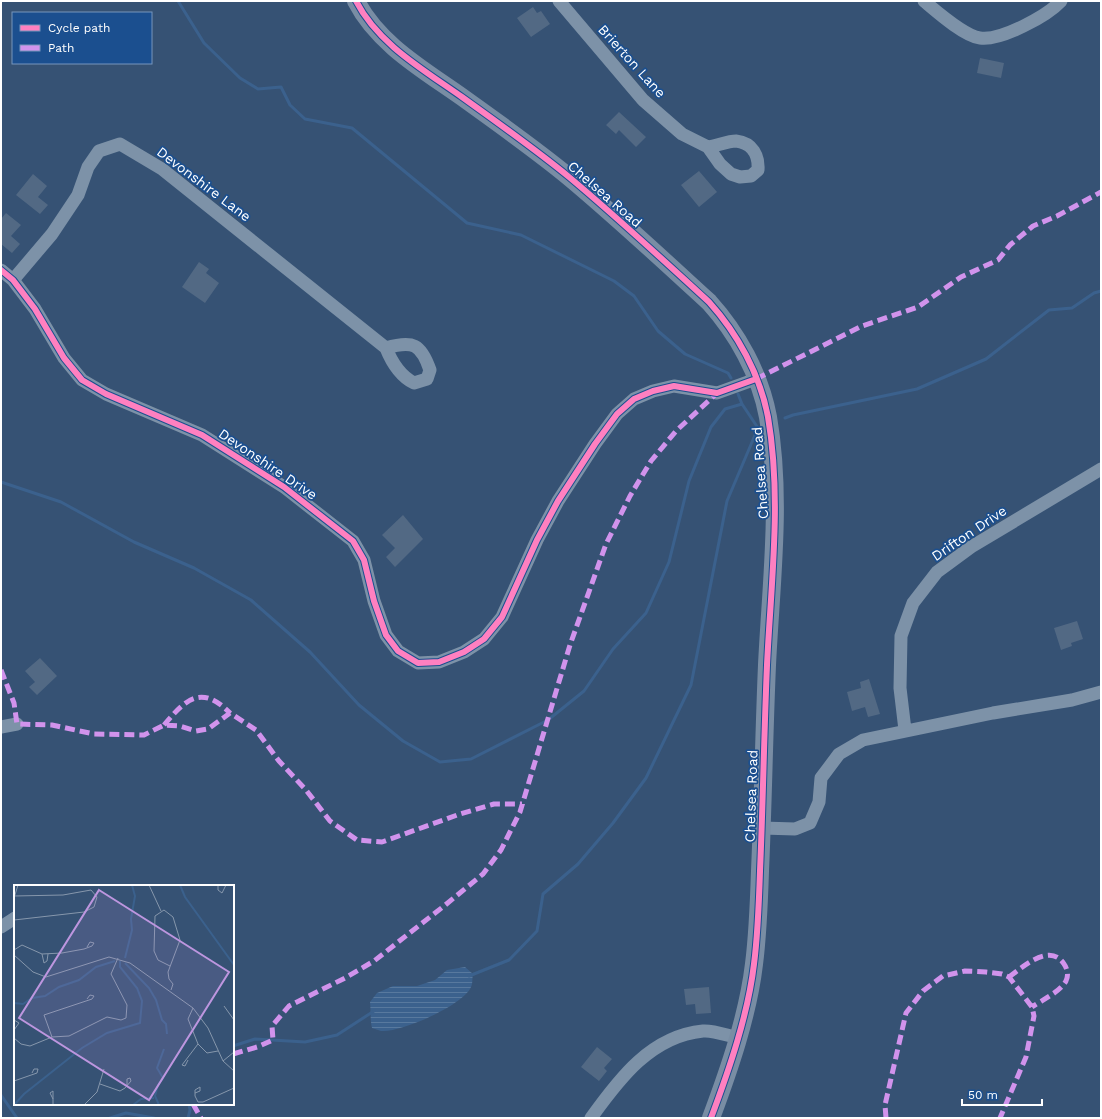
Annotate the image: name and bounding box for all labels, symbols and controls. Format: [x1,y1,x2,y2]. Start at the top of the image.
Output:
legend [12,12,152,64]
text: Cycle path [48,21,110,35]
street label: Brierton Lane [595,21,669,101]
text: Path [48,41,74,55]
street label: Devonshire Lane [154,143,254,225]
street label: Chelsea Road [565,158,645,230]
street label: Devonshire Drive [216,425,320,503]
street label: Chelsea Road [749,426,771,520]
street label: Drifton Drive [929,502,1009,564]
street label: Chelsea Road [741,749,761,843]
inset map [14,885,234,1105]
scale bar [962,1081,1042,1107]
text: 50 m [968,1088,998,1102]

